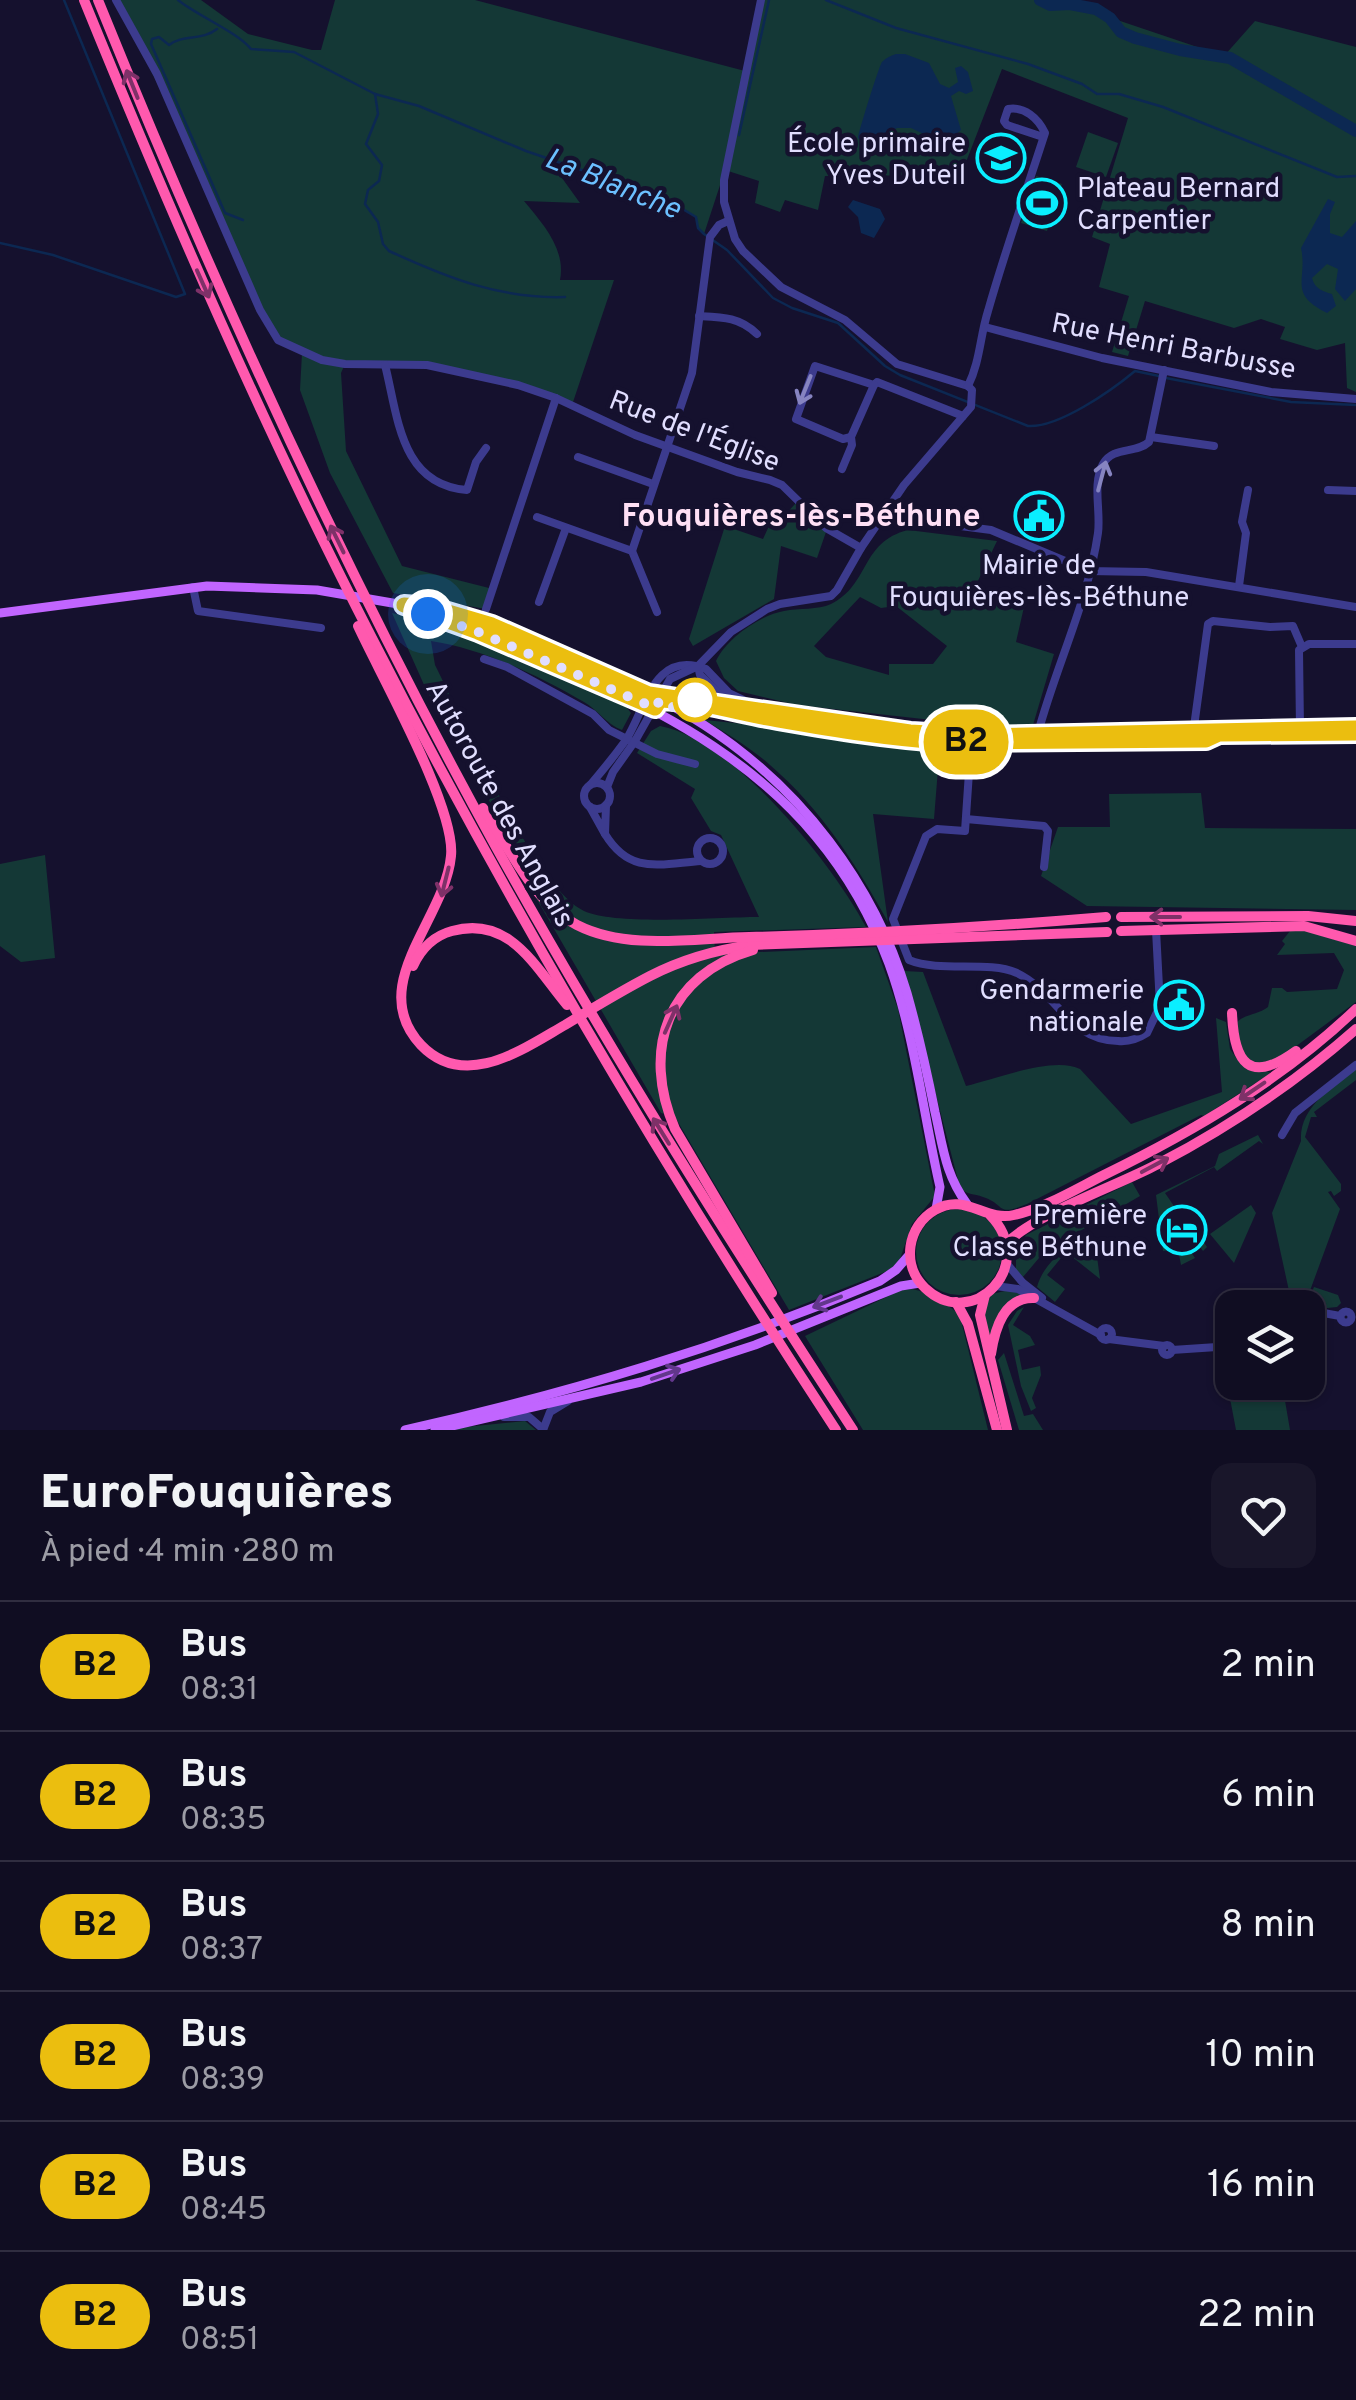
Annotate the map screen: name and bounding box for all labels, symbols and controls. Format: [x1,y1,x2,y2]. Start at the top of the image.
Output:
one-way arrow [122,69,140,100]
place label: École primaire Yves Duteil [787,125,966,195]
school or university icon: École primaire Yves Duteil [975,132,1027,184]
water label: La Blanche [539,141,686,229]
place label: Plateau Bernard Carpentier [1077,172,1280,240]
sports icon: Plateau Bernard Carpentier [1016,177,1068,229]
one-way arrow [195,268,213,299]
street label: Rue Henri Barbusse [1048,307,1299,389]
one-way arrow [795,374,813,405]
street label: Rue de l'Église [603,382,785,482]
one-way arrow [1094,460,1112,492]
public building icon: Mairie de Fouquières-lès-Béthune [1013,490,1065,542]
district label: Fouquières-lès-Béthune [622,498,980,538]
one-way arrow [327,525,346,555]
place label: Mairie de Fouquières-lès-Béthune [889,549,1189,617]
your location [403,589,453,639]
street label: Autoroute des Anglais [416,675,581,934]
unlabelled marker [674,679,716,721]
line badge: B2 [921,710,1011,774]
text: B2 [944,720,988,764]
one-way arrow [435,865,453,897]
one-way arrow [1150,908,1182,926]
place label: Gendarmerie nationale [979,974,1144,1042]
public building icon: Gendarmerie nationale [1153,979,1205,1031]
one-way arrow [663,1004,681,1035]
one-way arrow [1238,1080,1266,1101]
one-way arrow [651,1117,672,1146]
one-way arrow [1140,1155,1170,1174]
place label: Première Classe Béthune [953,1199,1147,1267]
hotel icon: Première Classe Béthune [1156,1204,1208,1256]
map controls [1215,1290,1325,1400]
button: layers [1215,1290,1325,1400]
one-way arrow [812,1294,843,1312]
one-way arrow [649,1364,681,1382]
button: heart [1211,1463,1316,1568]
text: EuroFouquières [40,1465,393,1525]
text: À pied · 4 min · 280 m [40,1533,335,1573]
text: Bus [180,1622,247,1671]
text: 2 min [1221,1642,1316,1691]
text: B2 [73,1644,117,1688]
text: 08:31 [180,1671,258,1711]
text: Bus [180,1752,247,1801]
text: 6 min [1221,1772,1316,1821]
text: B2 [73,1774,117,1818]
text: 08:35 [180,1801,266,1841]
text: Bus [180,1882,247,1931]
text: 8 min [1221,1902,1316,1951]
text: B2 [73,1904,117,1948]
text: 08:37 [180,1931,263,1971]
text: Bus [180,2012,247,2061]
text: 10 min [1205,2032,1316,2081]
text: B2 [73,2034,117,2078]
text: 08:39 [180,2061,265,2101]
text: Bus [180,2142,247,2191]
text: 16 min [1207,2162,1316,2211]
text: B2 [73,2164,117,2208]
text: 08:45 [180,2191,267,2231]
text: Bus [180,2272,247,2321]
text: 22 min [1197,2292,1316,2341]
text: B2 [73,2294,117,2338]
text: 08:51 [180,2321,259,2361]

